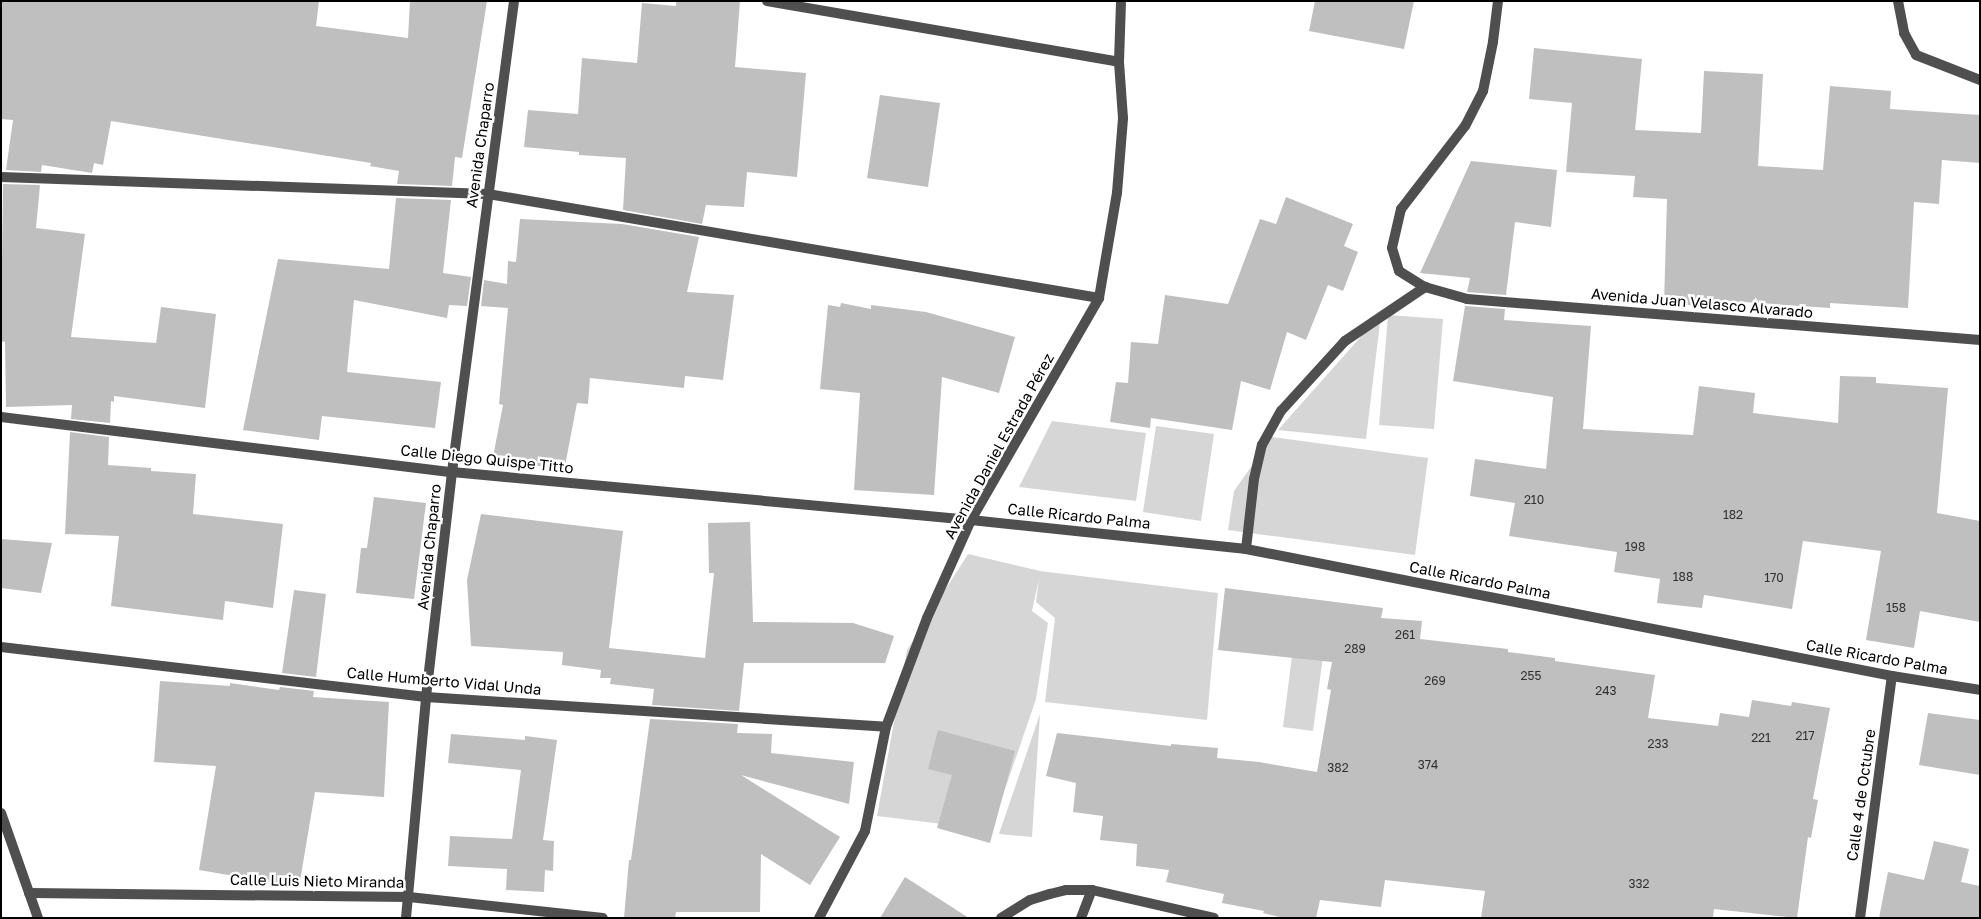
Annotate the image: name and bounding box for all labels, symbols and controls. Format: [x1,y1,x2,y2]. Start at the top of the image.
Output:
street label: Avenida Chaparro [462,81,498,209]
street label: Avenida Juan Velasco Alvarado [1590,284,1814,322]
street label: Avenida Daniel Estrada Pérez [940,350,1058,542]
street label: Calle Diego Quispe Titto [400,441,574,477]
street label: Avenida Chaparro [413,483,445,611]
house number: 210 [1524,493,1544,507]
street label: Calle Ricardo Palma [1007,500,1151,532]
house number: 182 [1723,508,1743,522]
house number: 198 [1625,540,1645,554]
street label: Calle Ricardo Palma [1408,557,1552,603]
house number: 188 [1673,570,1693,584]
house number: 170 [1764,571,1784,585]
house number: 158 [1886,601,1906,615]
house number: 261 [1395,628,1415,642]
street label: Calle Ricardo Palma [1805,636,1949,678]
house number: 289 [1344,642,1366,656]
street label: Calle Humberto Vidal Unda [346,664,542,698]
house number: 255 [1521,669,1541,683]
house number: 269 [1424,674,1446,688]
house number: 243 [1595,684,1617,698]
street label: Calle 4 de Octubre [1843,728,1879,862]
house number: 217 [1795,729,1815,743]
house number: 221 [1751,731,1771,745]
house number: 233 [1648,737,1668,751]
house number: 374 [1418,758,1438,772]
house number: 382 [1327,761,1349,775]
street label: Calle Luis Nieto Miranda [230,870,404,892]
house number: 332 [1629,877,1649,891]

